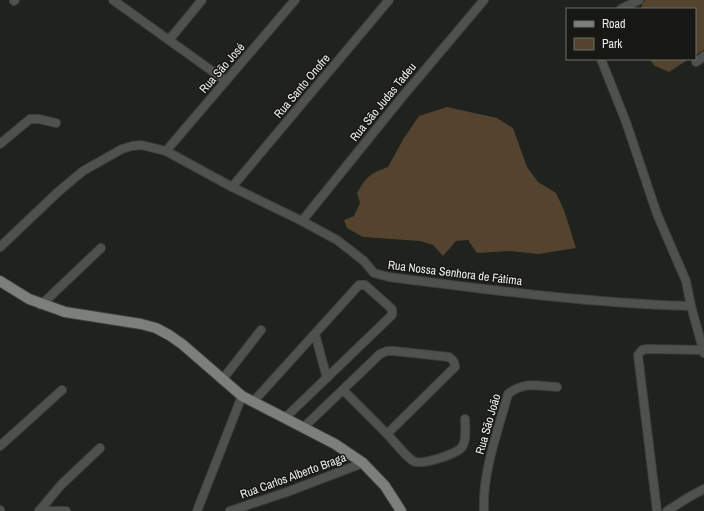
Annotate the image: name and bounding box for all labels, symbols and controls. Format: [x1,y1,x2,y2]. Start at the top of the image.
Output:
legend [566,8,696,60]
text: Road [602,16,626,32]
text: Park [602,36,622,52]
street label: Rua São José [196,39,248,97]
street label: Rua Santo Onofre [270,50,334,122]
street label: Rua São Judas Tadeu [346,59,420,145]
street label: Rua Nossa Senhora de Fátima [387,257,524,289]
street label: Rua São João [472,392,504,456]
street label: Rua Carlos Alberto Braga [238,449,349,503]

